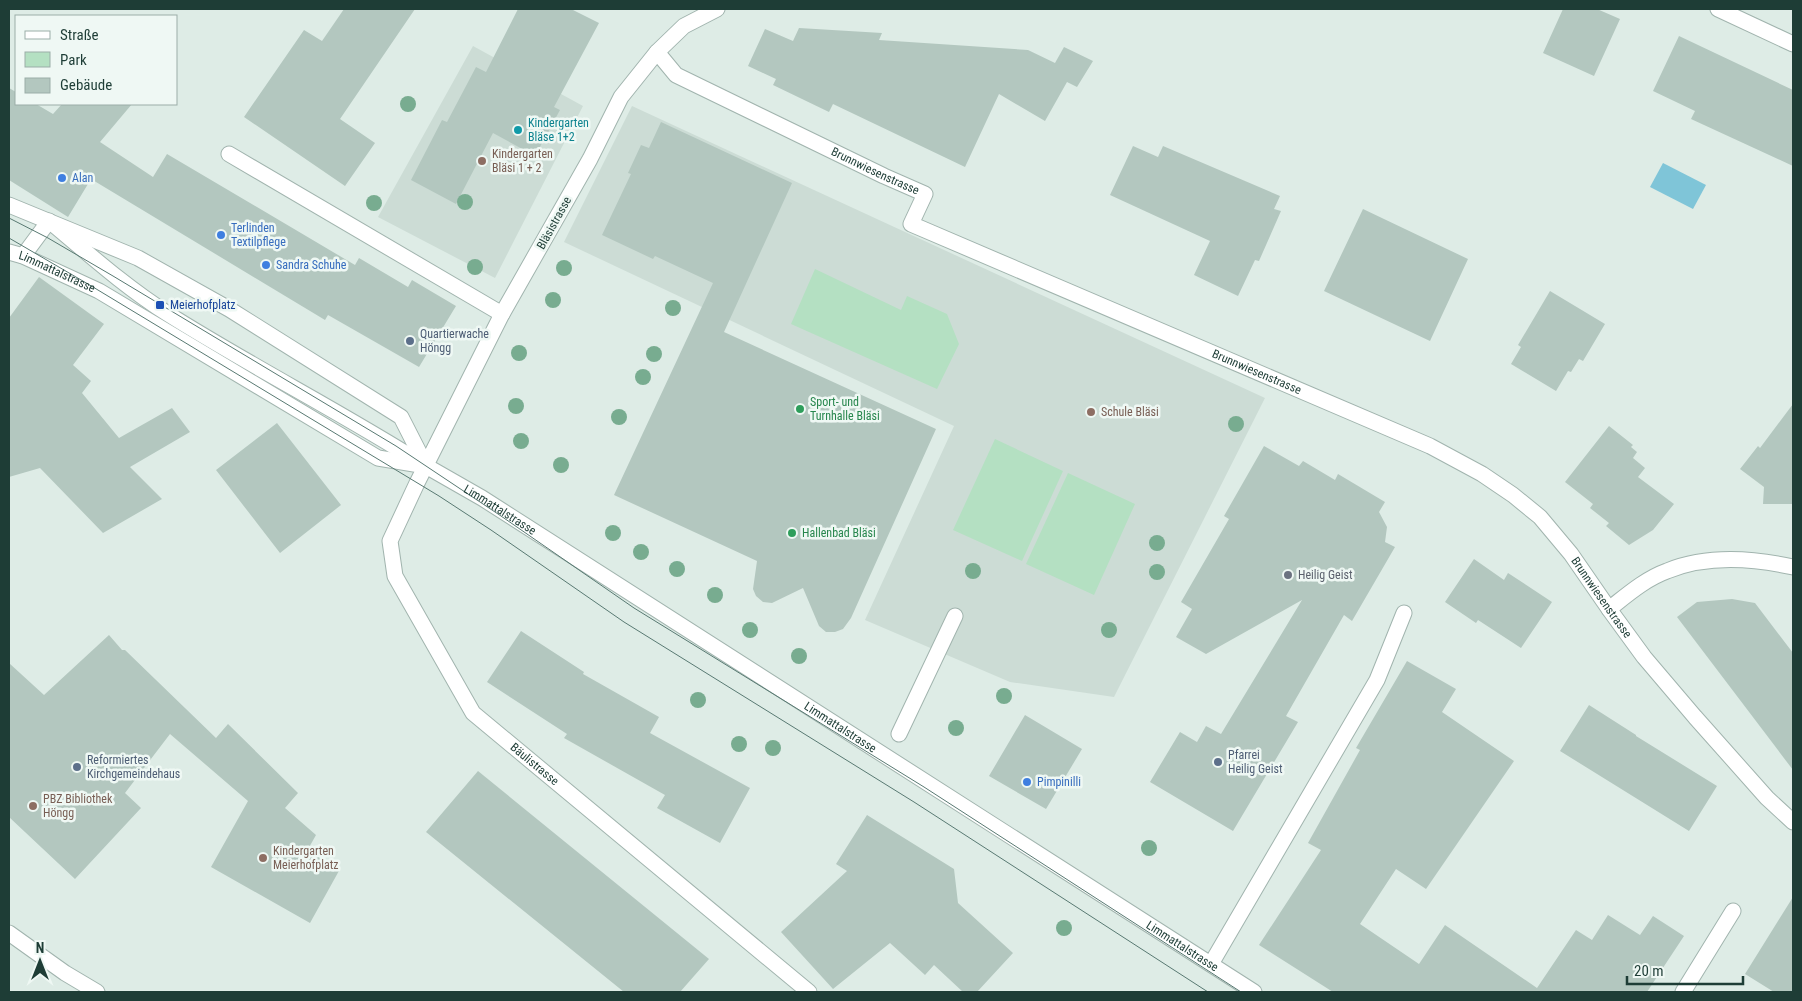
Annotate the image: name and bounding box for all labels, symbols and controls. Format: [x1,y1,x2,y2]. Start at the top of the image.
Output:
legend [15,15,178,105]
text: Straße [60,26,99,44]
text: Park [60,51,87,69]
text: Gebäude [60,76,112,94]
place label: Kindergarten Bläse 1+2 [528,116,589,144]
marker: Kindergarten Bläse 1+2 [512,124,524,136]
street label: Brunnwiesenstrasse [829,144,922,198]
place label: Kindergarten Bläsi 1 + 2 [492,147,553,175]
marker: Kindergarten Bläsi 1 + 2 [476,155,488,167]
place label: Alan [72,171,93,185]
marker: Alan [56,172,68,184]
street label: Bläsistrasse [534,194,574,252]
place label: Terlinden Textilpflege [231,221,286,249]
marker: Terlinden Textilpflege [215,229,227,241]
street label: Limmattalstrasse [17,248,98,295]
place label: Sandra Schuhe [276,258,347,272]
marker: Sandra Schuhe [260,259,272,271]
place label: Meierhofplatz [170,298,236,312]
marker: Meierhofplatz [154,299,166,311]
place label: Quartierwache Höngg [420,327,489,355]
marker: Quartierwache Höngg [404,335,416,347]
street label: Brunnwiesenstrasse [1210,347,1304,397]
place label: Sport- und Turnhalle Bläsi [810,395,880,423]
marker: Sport- und Turnhalle Bläsi [794,403,806,415]
place label: Schule Bläsi [1101,405,1159,419]
marker: Schule Bläsi [1085,406,1097,418]
street label: Limmattalstrasse [461,482,539,538]
place label: Hallenbad Bläsi [802,526,876,540]
marker: Hallenbad Bläsi [786,527,798,539]
street label: Brunnwiesenstrasse [1568,554,1635,641]
place label: Heilig Geist [1298,568,1353,582]
marker: Heilig Geist [1282,569,1294,581]
street label: Limmattalstrasse [802,699,879,756]
street label: Bäulistrasse [508,740,562,788]
place label: Pfarrei Heilig Geist [1228,748,1283,776]
place label: Reformiertes Kirchgemeindehaus [87,753,180,781]
marker: Pfarrei Heilig Geist [1212,756,1224,768]
marker: Reformiertes Kirchgemeindehaus [71,761,83,773]
place label: Pimpinilli [1037,775,1081,789]
marker: Pimpinilli [1021,776,1033,788]
place label: PBZ Bibliothek Höngg [43,792,113,820]
marker: PBZ Bibliothek Höngg [27,800,39,812]
place label: Kindergarten Meierhofplatz [273,844,339,872]
marker: Kindergarten Meierhofplatz [257,852,269,864]
street label: Limmattalstrasse [1144,918,1221,975]
north arrow [15,936,65,986]
text: N [36,940,44,956]
scale bar [1627,954,1743,986]
text: 20 m [1634,962,1664,980]

